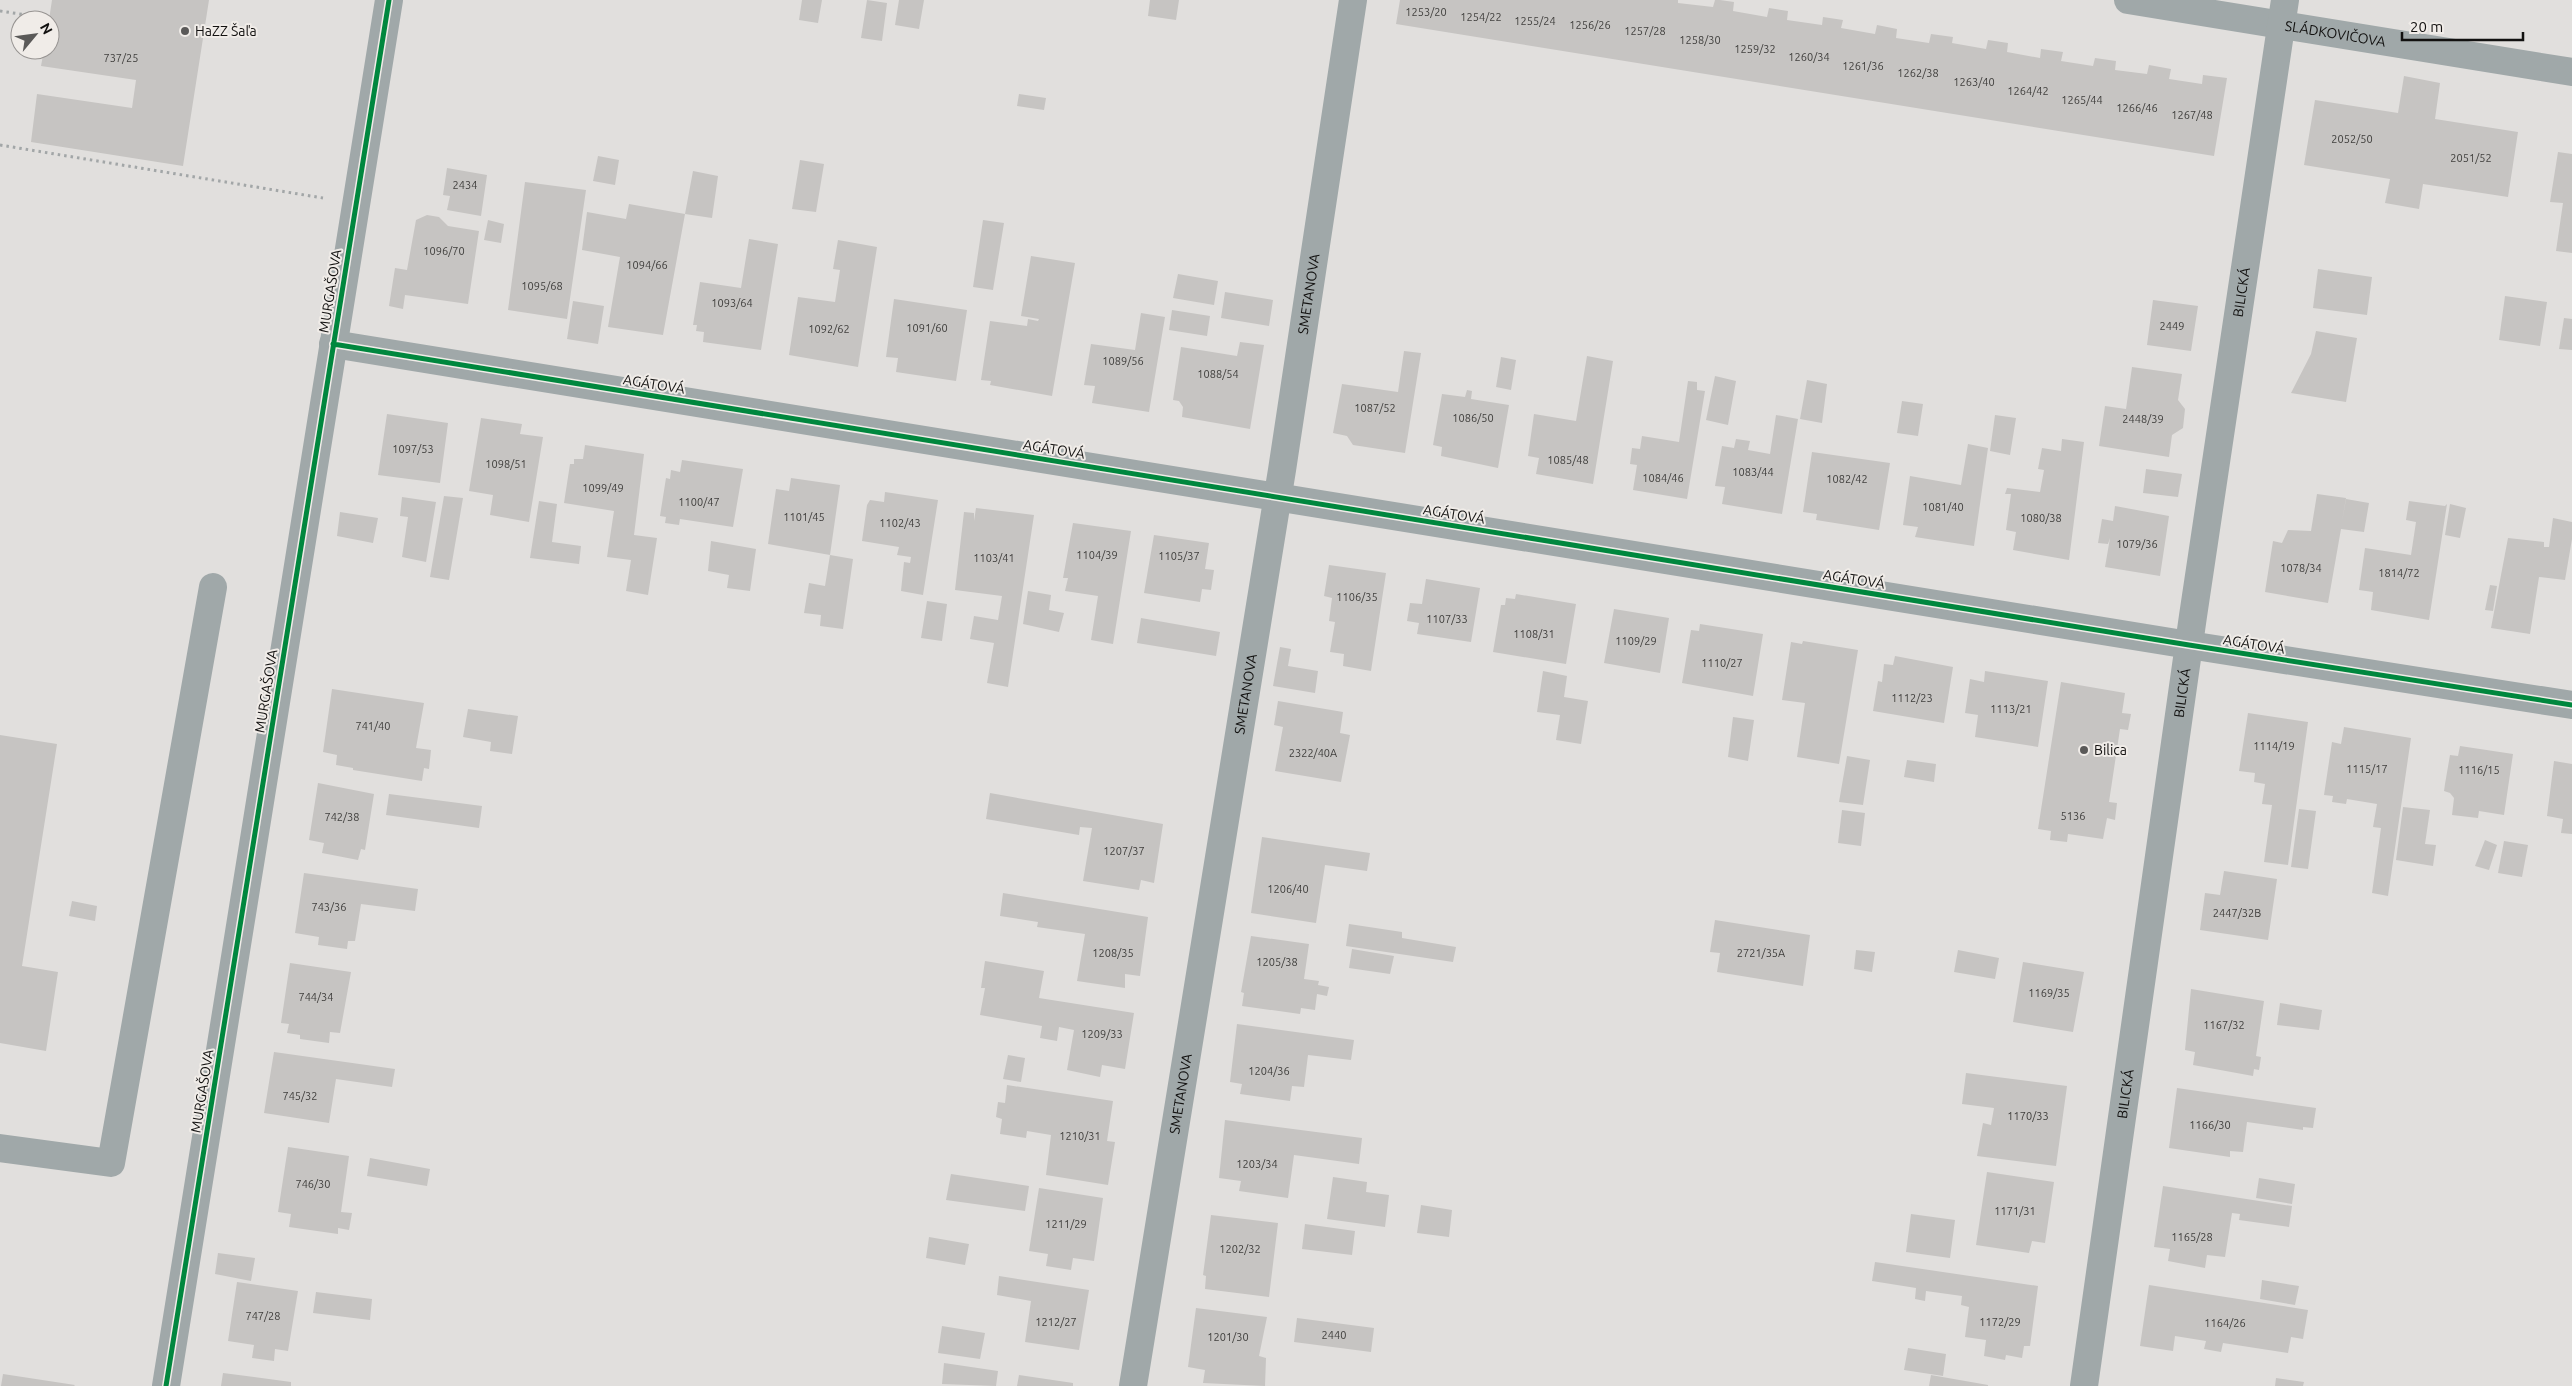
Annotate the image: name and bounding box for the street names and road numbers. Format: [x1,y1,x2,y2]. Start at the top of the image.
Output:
street label: SLÁDKOVIČOVA [2284,18,2387,50]
street label: MURGAŠOVA [315,248,344,334]
street label: SMETANOVA [1295,253,1323,336]
street label: BILICKÁ [2230,266,2253,318]
street label: AGÁTOVÁ [622,370,686,397]
street label: AGÁTOVÁ [1022,435,1086,462]
street label: AGÁTOVÁ [1422,500,1486,527]
street label: AGÁTOVÁ [1822,565,1886,592]
street label: AGÁTOVÁ [2222,630,2286,657]
street label: MURGAŠOVA [251,648,280,734]
street label: SMETANOVA [1231,653,1260,736]
street label: BILICKÁ [2171,667,2194,719]
street label: MURGAŠOVA [187,1048,216,1134]
street label: SMETANOVA [1166,1052,1195,1135]
street label: BILICKÁ [2114,1068,2137,1120]

